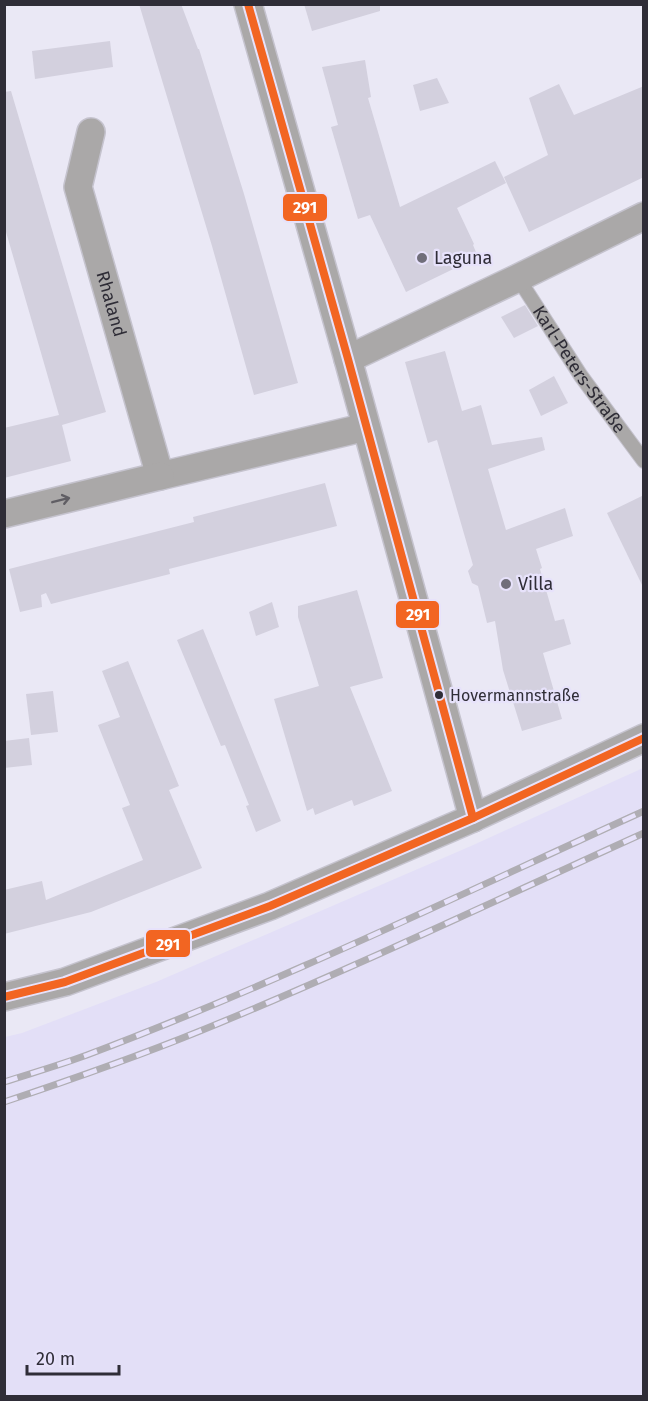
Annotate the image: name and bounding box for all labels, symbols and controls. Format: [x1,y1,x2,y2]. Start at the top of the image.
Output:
line badge: 291 [282,193,328,222]
text: 291 [293,198,317,217]
place label: Laguna [434,247,492,269]
marker: Laguna [415,251,429,265]
street label: Rhaland [91,268,131,339]
street label: Karl-Peters-Straße [528,302,631,437]
one-way arrow [52,494,71,506]
place label: Villa [518,573,553,595]
marker: Villa [499,577,513,591]
line badge: 291 [395,600,440,629]
text: 291 [406,605,430,624]
place label: Hovermannstraße [450,686,580,705]
marker: Hovermannstraße [433,689,445,701]
line badge: 291 [145,929,191,958]
text: 291 [156,935,180,954]
scale bar [27,1338,118,1376]
text: 20 m [36,1348,75,1370]

